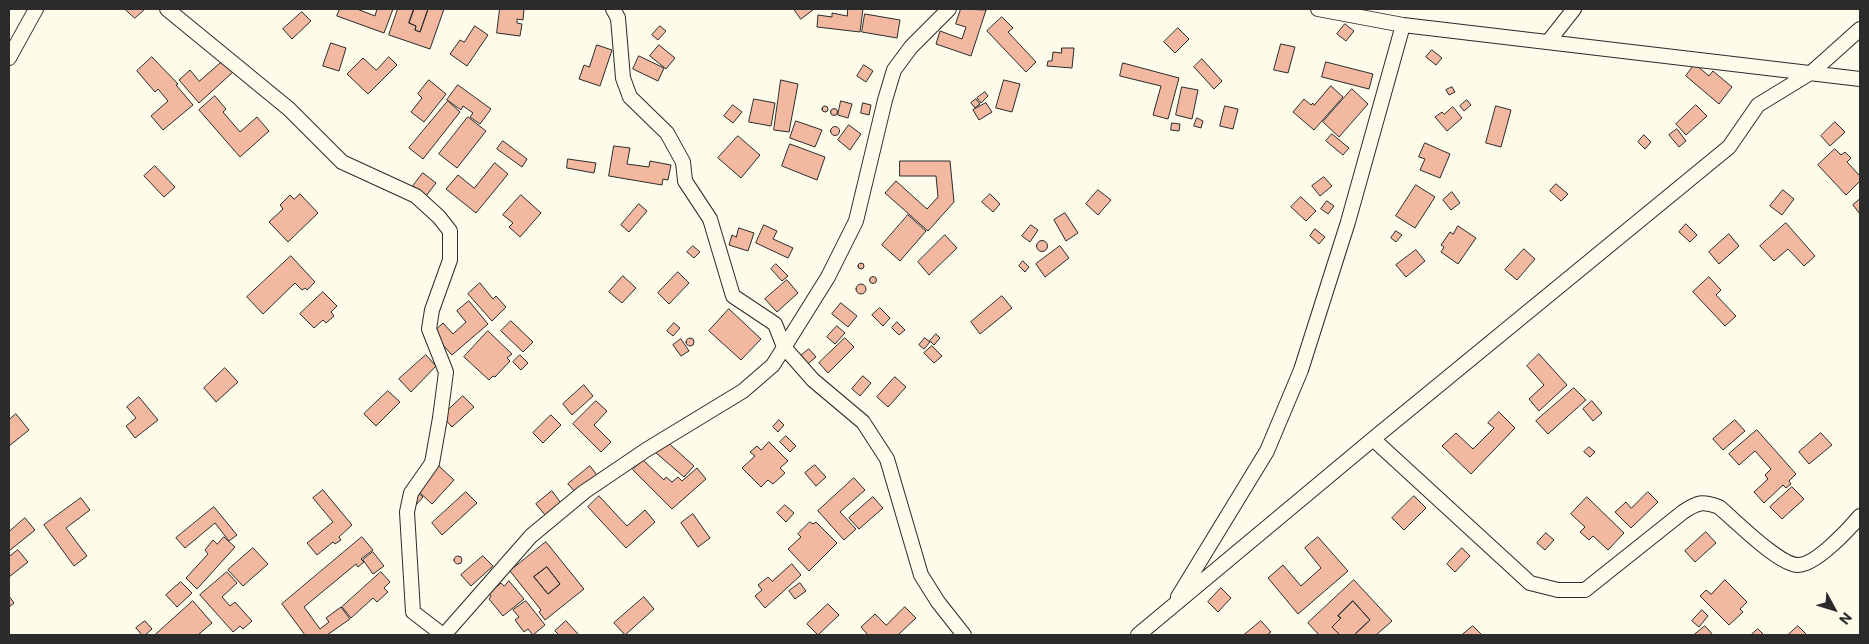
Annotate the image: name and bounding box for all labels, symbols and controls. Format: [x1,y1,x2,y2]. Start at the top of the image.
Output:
north arrow [1809,584,1859,634]
text: N [1836,609,1856,628]

